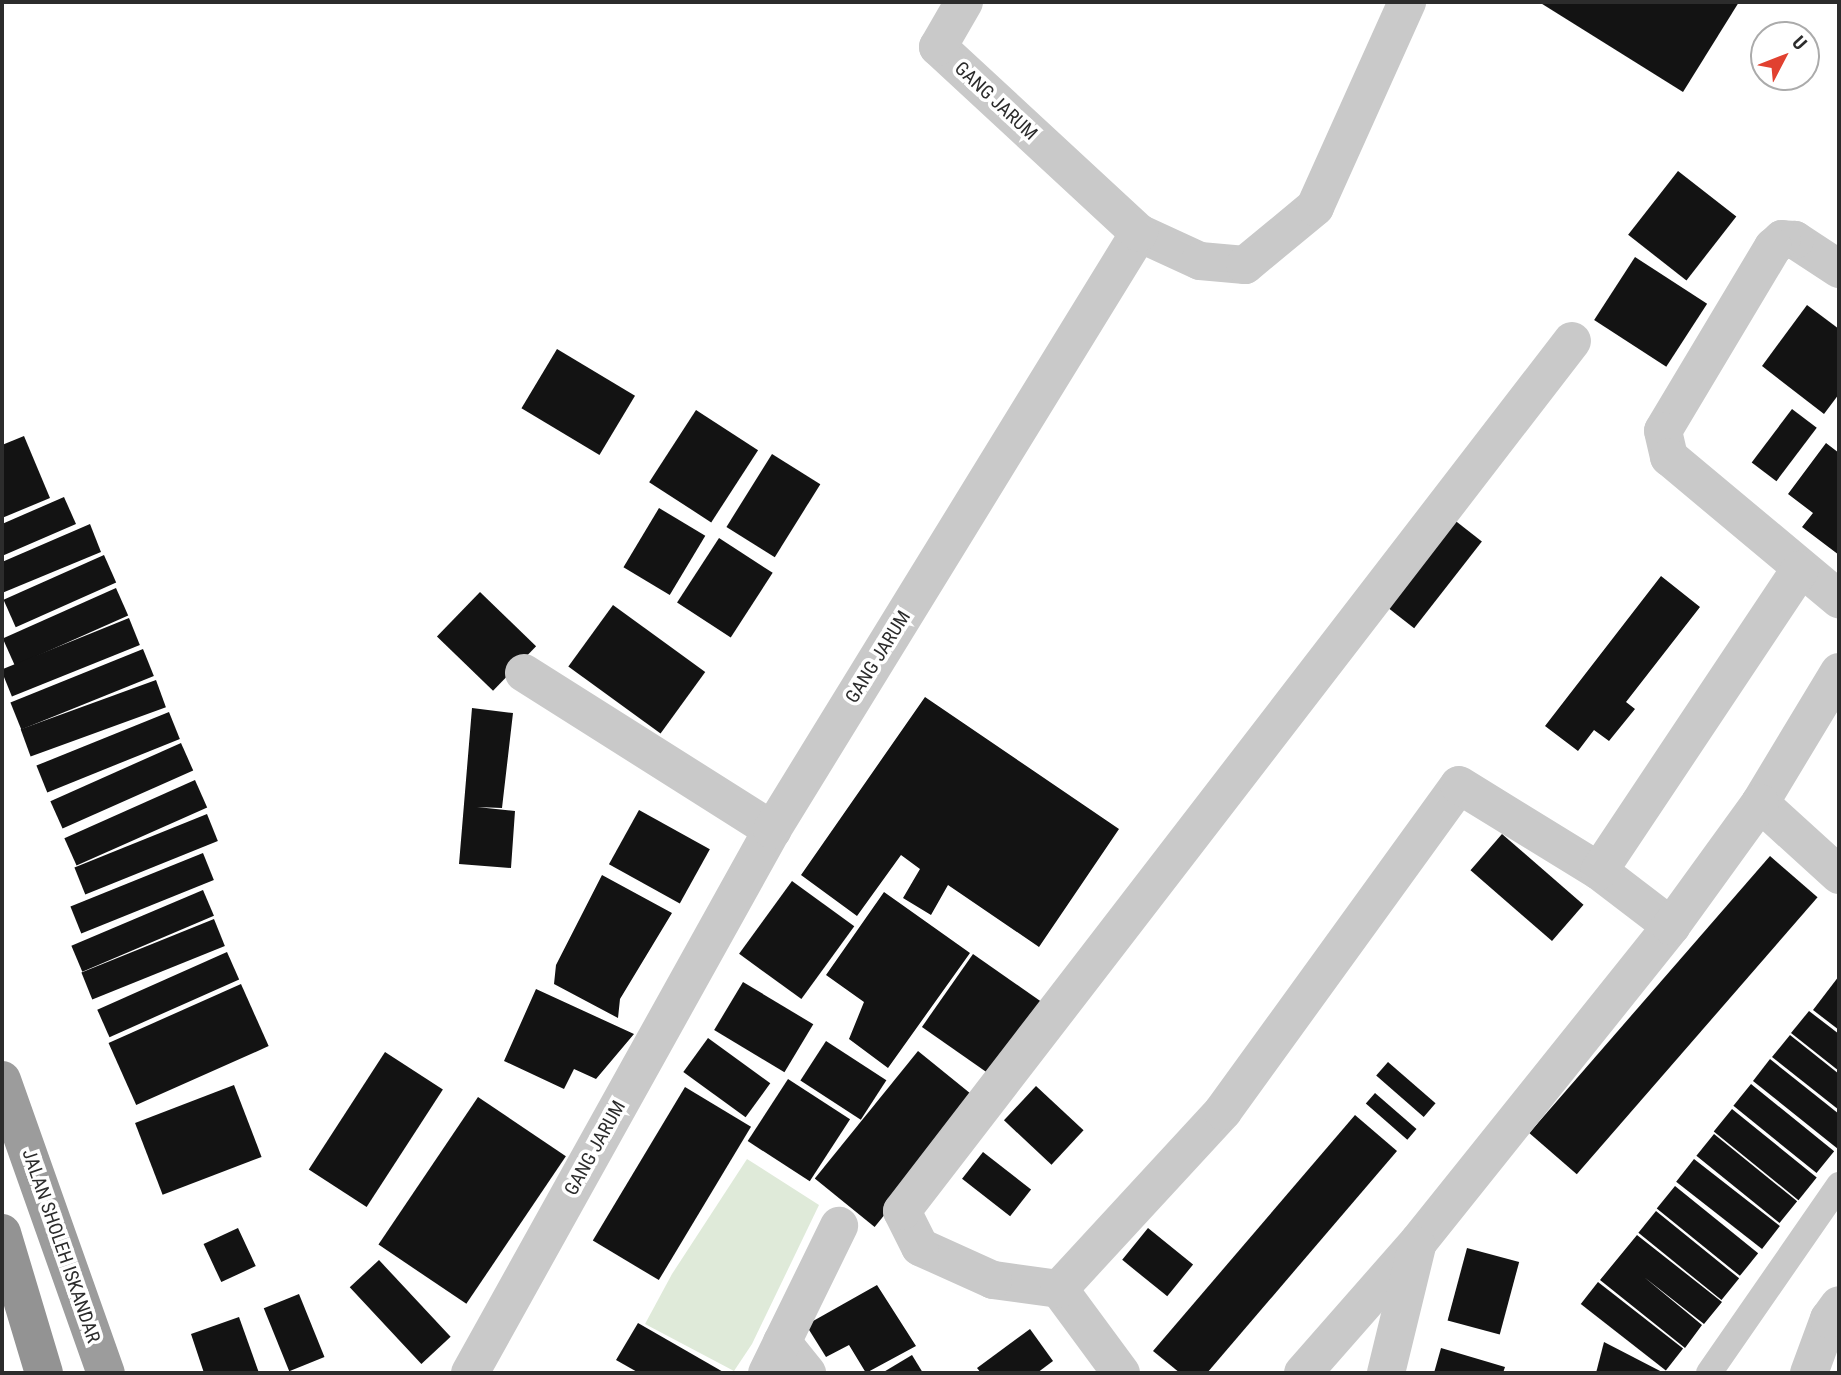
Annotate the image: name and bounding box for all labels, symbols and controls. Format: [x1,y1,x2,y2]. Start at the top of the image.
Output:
north arrow [1750,21,1820,91]
text: U [1787,31,1812,55]
street label: GANG JARUM [950,57,1042,145]
street label: GANG JARUM [841,607,915,707]
street label: GANG JARUM [560,1097,630,1199]
street label: JALAN SHOLEH ISKANDAR [17,1146,105,1346]

